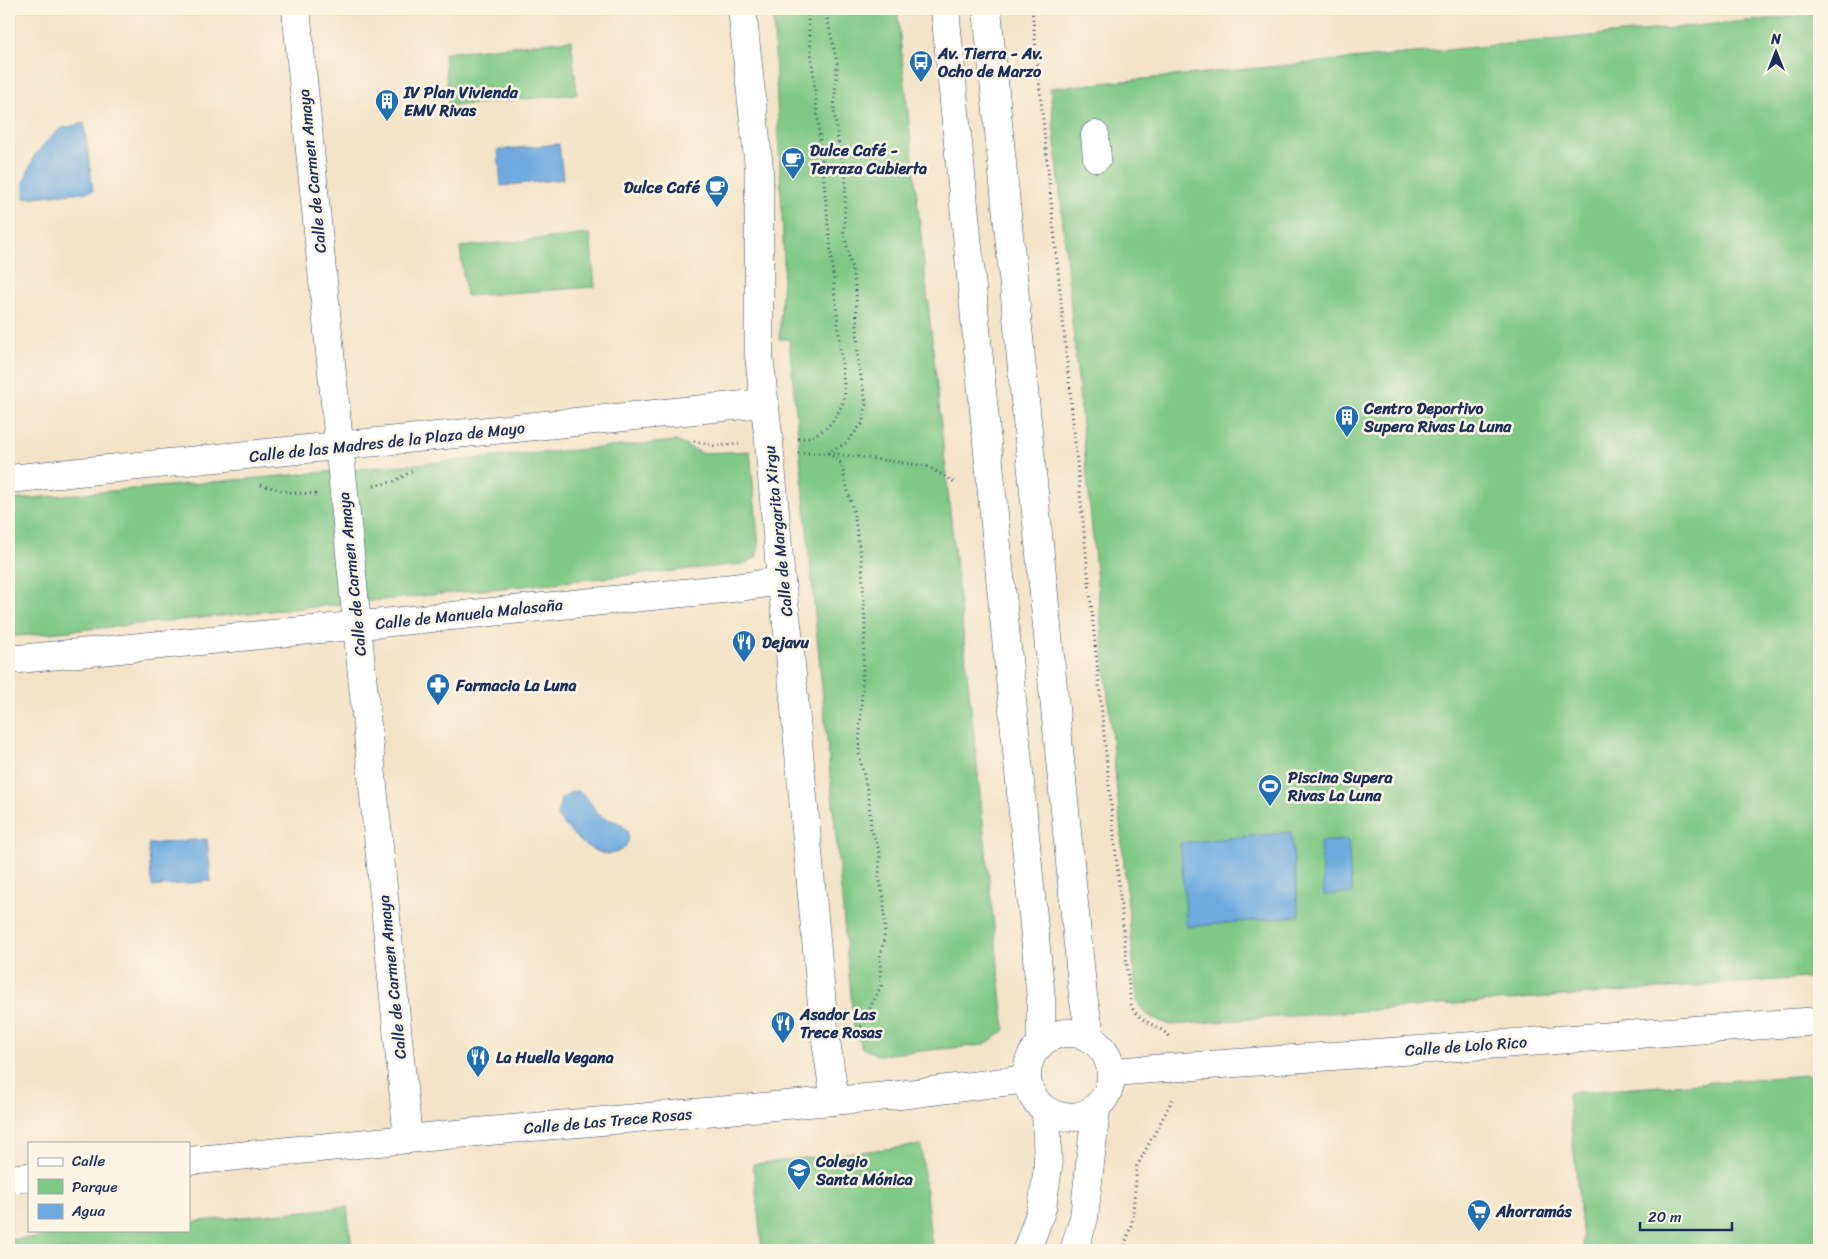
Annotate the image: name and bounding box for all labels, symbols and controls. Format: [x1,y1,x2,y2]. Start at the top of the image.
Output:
text: N [1770,27,1781,52]
north arrow [1750,28,1800,78]
place label: Av. Tierra - Av. Ocho de Marzo [937,39,1044,86]
bus stop icon: Av. Tierra - Av. Ocho de Marzo [908,49,934,83]
place label: IV Plan Vivienda EMV Rivas [403,78,519,125]
street label: Calle de Carmen Amaya [289,87,335,255]
building icon: IV Plan Vivienda EMV Rivas [374,88,400,122]
place label: Dulce Café - Terraza Cubierta [810,136,927,183]
cafe icon: Dulce Café - Terraza Cubierta [780,146,806,180]
place label: Dulce Café [624,173,701,202]
cafe icon: Dulce Café [704,174,730,208]
place label: Centro Deportivo Supera Rivas La Luna [1363,394,1512,441]
building icon: Centro Deportivo Supera Rivas La Luna [1334,404,1360,438]
street label: Calle de las Madres de la Plaza de Mayo [248,413,526,471]
street label: Calle de Margarita Xirgu [755,444,801,618]
street label: Calle de Carmen Amaya [329,490,375,658]
street label: Calle de Manuela Malasaña [374,590,565,638]
place label: Dejavu [762,628,809,657]
restaurant icon: Dejavu [731,629,757,663]
place label: Farmacia La Luna [455,671,576,700]
pharmacy icon: Farmacia La Luna [425,672,451,706]
place label: Piscina Supera Rivas La Luna [1287,763,1394,810]
sports icon: Piscina Supera Rivas La Luna [1257,773,1283,807]
street label: Calle de Carmen Amaya [369,893,415,1061]
place label: Asador Las Trece Rosas [799,1000,883,1047]
restaurant icon: Asador Las Trece Rosas [770,1010,796,1044]
street label: Calle de Lolo Rico [1404,1027,1528,1065]
place label: La Huella Vegana [496,1043,614,1072]
restaurant icon: La Huella Vegana [465,1044,491,1078]
street label: Calle de Las Trece Rosas [523,1099,694,1143]
legend [28,1142,190,1232]
place label: Colegio Santa Mónica [815,1147,913,1194]
text: Calle [72,1148,105,1174]
school or university icon: Colegio Santa Mónica [786,1157,812,1191]
text: Parque [72,1174,117,1200]
place label: Ahorramás [1495,1197,1572,1226]
text: Agua [71,1198,105,1224]
supermarket icon: Ahorramás [1466,1198,1492,1232]
scale bar [1640,1199,1733,1231]
text: 20 m [1648,1204,1682,1230]

